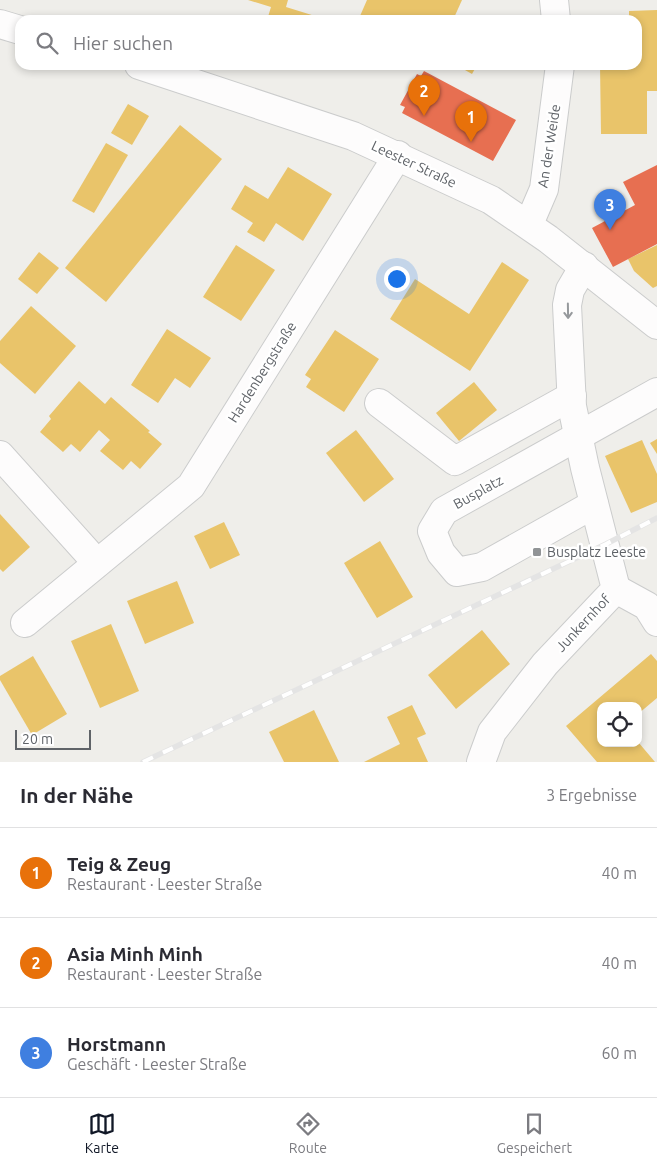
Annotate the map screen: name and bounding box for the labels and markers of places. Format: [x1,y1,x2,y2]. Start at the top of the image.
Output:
pin: 2 [408,75,440,116]
pin: 1 [455,101,487,142]
pin: 3 [594,189,626,230]
place label: Busplatz Leeste [547,544,646,560]
marker: Busplatz Leeste [531,546,543,558]

